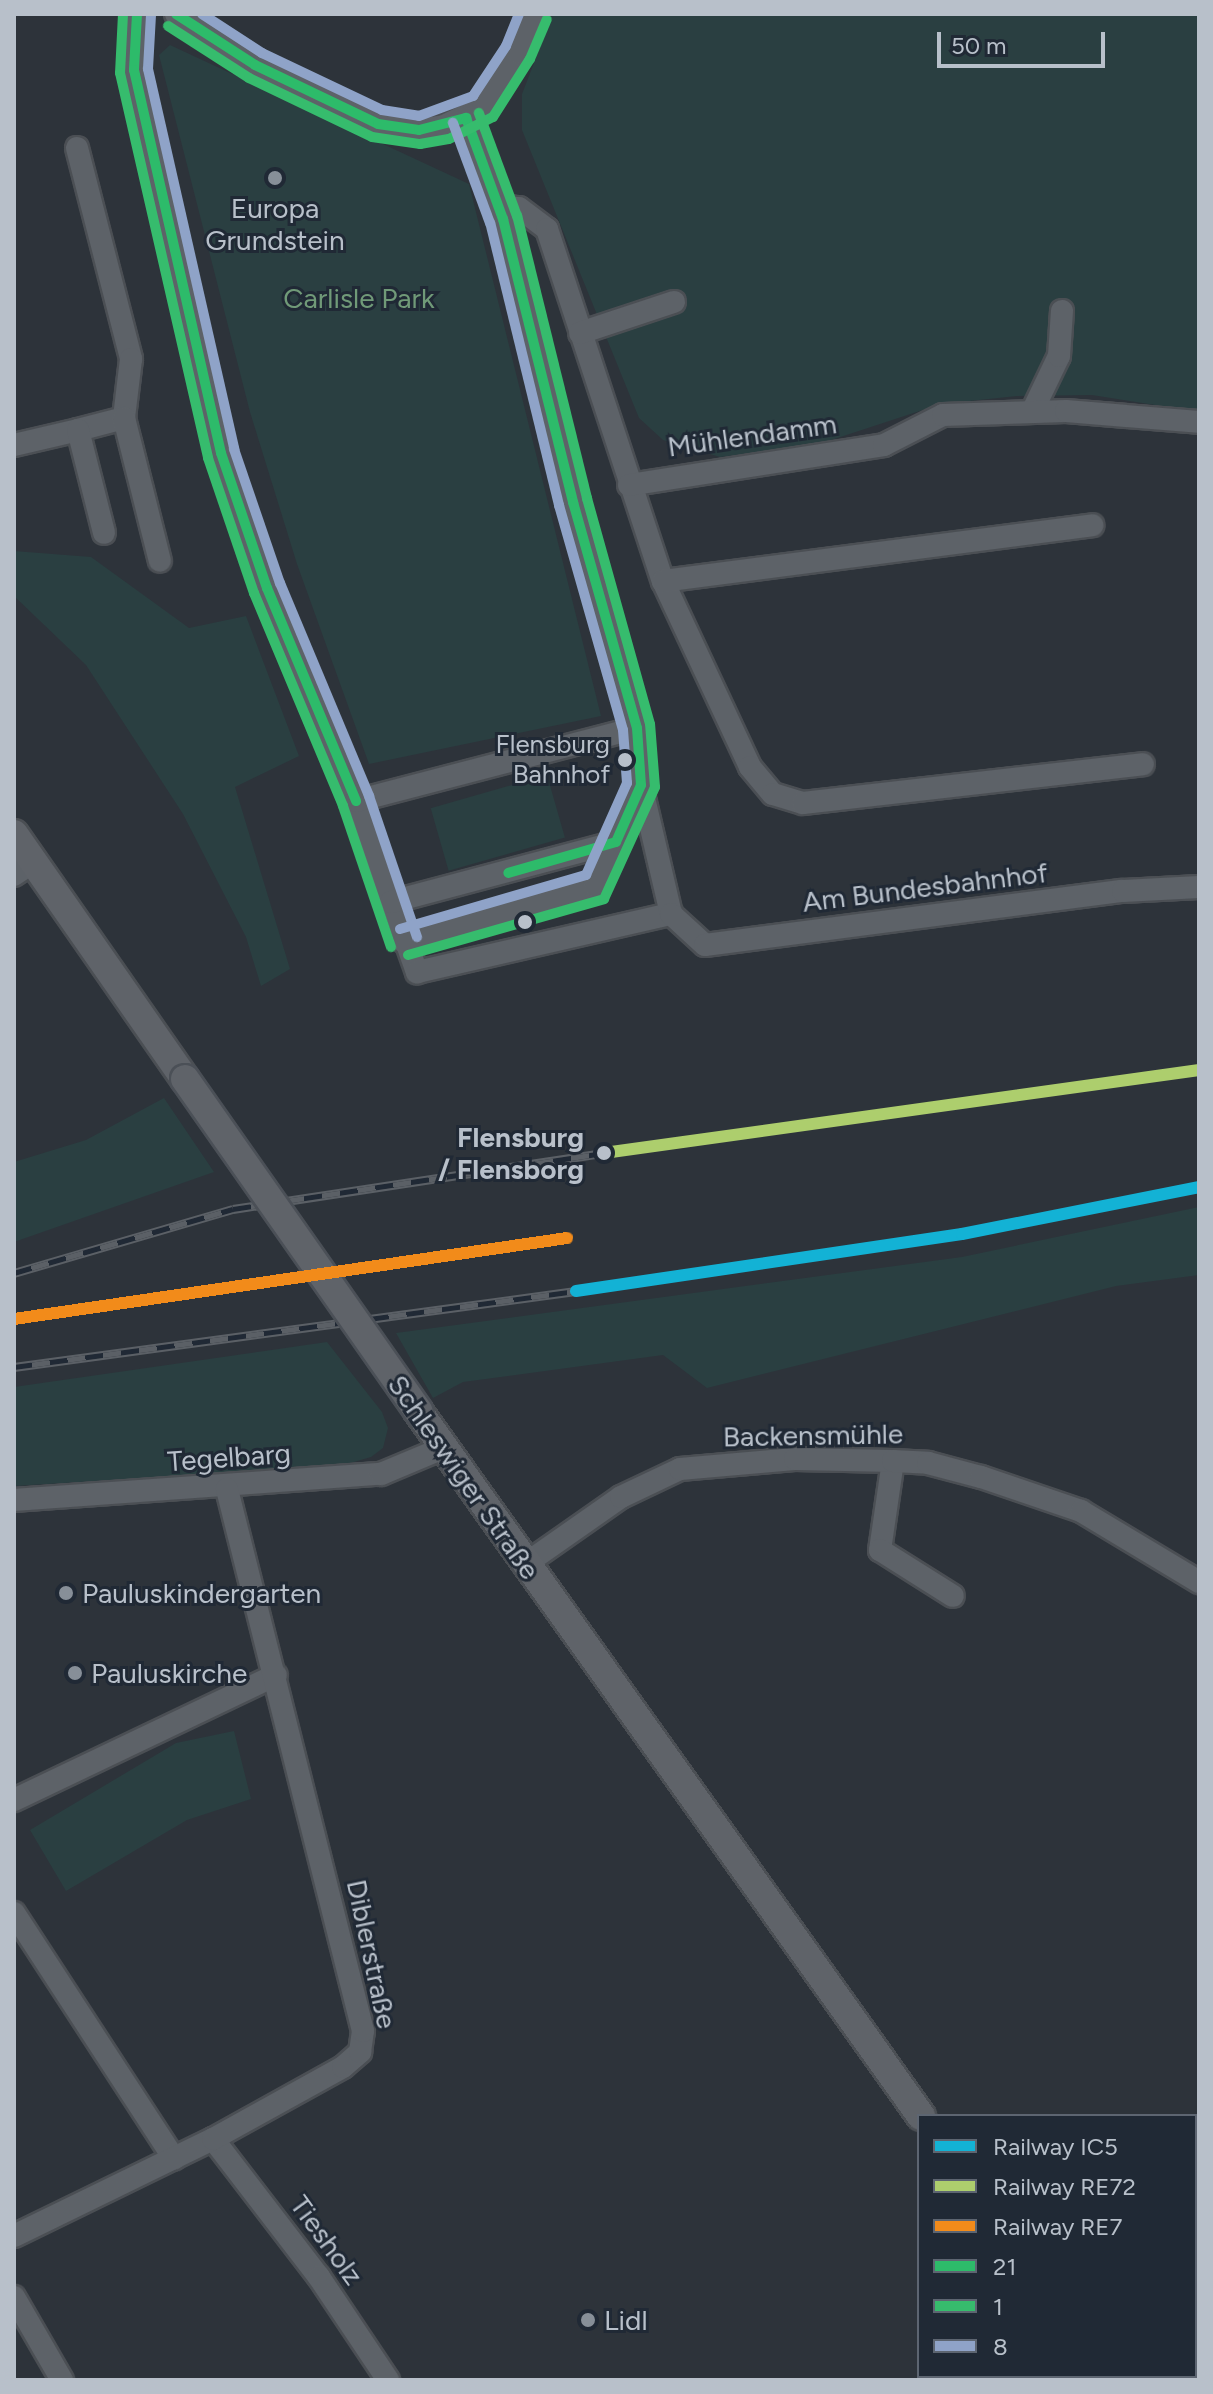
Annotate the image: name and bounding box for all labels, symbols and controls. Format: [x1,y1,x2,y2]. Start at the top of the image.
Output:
scale bar [941,16,1109,66]
text: 50 m [951,31,1007,60]
marker: Europa Grundstein [266,169,284,187]
place label: Europa Grundstein [205,191,345,257]
park label: Carlisle Park [283,281,435,315]
street label: Mühlendamm [665,407,839,463]
place label: Flensburg Bahnhof [496,729,610,790]
marker: Flensburg Bahnhof [617,752,633,768]
street label: Am Bundesbahnhof [800,855,1050,919]
unlabelled marker [517,914,533,930]
place label: Flensburg / Flensborg [438,1120,584,1186]
marker: Flensburg / Flensborg [591,1140,617,1166]
street label: Schleswiger Straße [381,1368,547,1586]
street label: Backensmühle [723,1417,903,1453]
street label: Tegelbarg [166,1436,292,1478]
place label: Pauluskindergarten [82,1576,321,1610]
marker: Pauluskindergarten [57,1584,75,1602]
place label: Pauluskirche [91,1656,247,1690]
marker: Pauluskirche [66,1664,84,1682]
street label: Diblerstraße [340,1876,404,2032]
legend [917,2114,1197,2378]
text: Railway IC5 [993,2132,1118,2161]
text: Railway RE72 [993,2172,1136,2201]
street label: Tiesholz [283,2189,371,2291]
text: Railway RE7 [993,2212,1122,2241]
text: 21 [993,2252,1016,2281]
text: 1 [993,2292,1003,2321]
place label: Lidl [604,2303,648,2337]
marker: Lidl [579,2311,597,2329]
text: 8 [993,2332,1008,2361]

